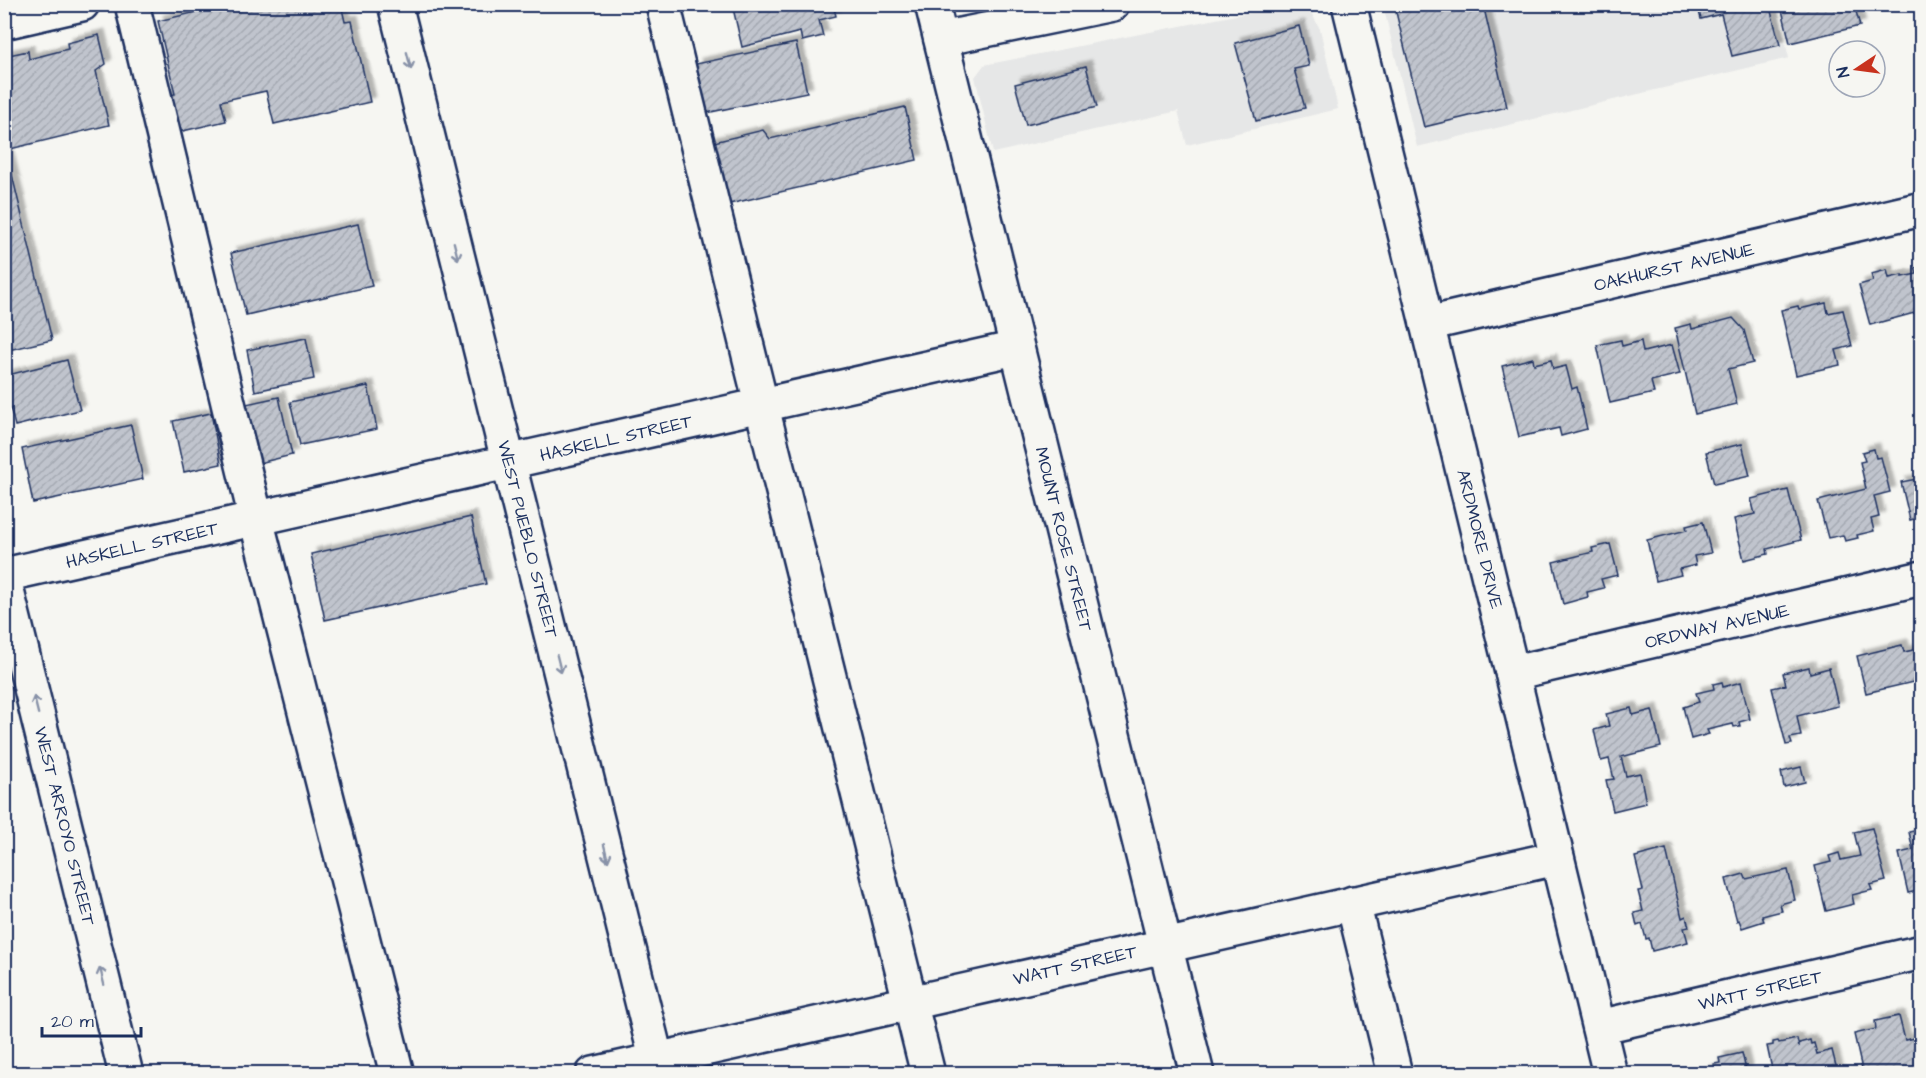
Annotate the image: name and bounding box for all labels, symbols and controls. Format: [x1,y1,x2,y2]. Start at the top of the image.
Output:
north arrow [1827,39,1887,99]
one-way arrow [404,51,416,70]
text: N [1832,65,1855,80]
street label: OAKHURST AVENUE [1591,237,1757,298]
one-way arrow [451,241,462,260]
street label: HASKELL STREET [537,409,696,468]
street label: WEST PUEBLO STREET [491,438,564,641]
street label: MOUNT ROSE STREET [1028,444,1099,635]
street label: ARDMORE DRIVE [1450,467,1509,612]
street label: HASKELL STREET [63,516,222,575]
street label: ORDWAY AVENUE [1643,598,1792,655]
one-way arrow [553,654,565,673]
one-way arrow [29,696,41,715]
street label: WEST ARROYO STREET [28,724,101,929]
one-way arrow [600,843,612,862]
street label: WATT STREET [1011,939,1140,992]
street label: WATT STREET [1696,964,1825,1017]
one-way arrow [96,967,108,986]
scale bar [42,1000,141,1038]
text: 20 m [51,1009,94,1034]

